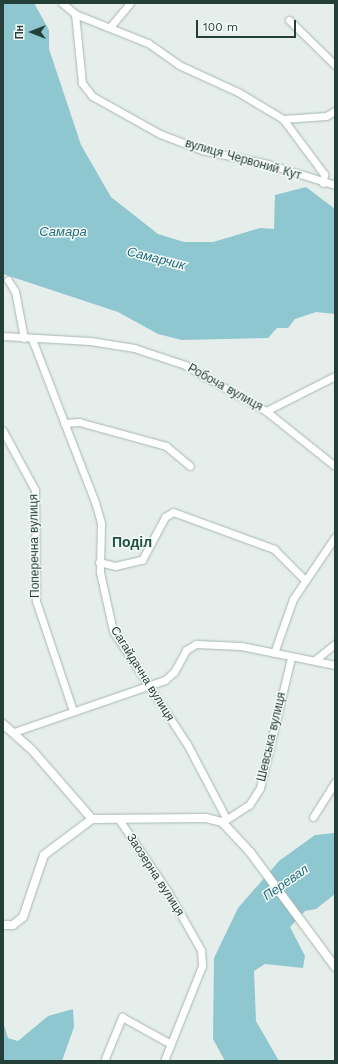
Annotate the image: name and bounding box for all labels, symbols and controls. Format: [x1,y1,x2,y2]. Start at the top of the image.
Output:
north arrow [12,12,52,52]
scale bar [198,12,298,38]
text: 100 m [203,20,238,34]
text: Пн [13,25,26,39]
street label: вулиця Червоний Кут [183,137,303,183]
water label: Самара [39,224,87,240]
water label: Самарчик [125,244,187,274]
street label: Робоча вулиця [185,361,265,415]
street label: Поперечна вулиця [27,494,43,598]
district label: Поділ [112,534,152,550]
street label: Сагайдачна вулиця [107,624,177,724]
street label: Шевська вулиця [255,691,289,783]
street label: Заозерна вулиця [123,831,187,919]
water label: Перевал [260,862,312,904]

